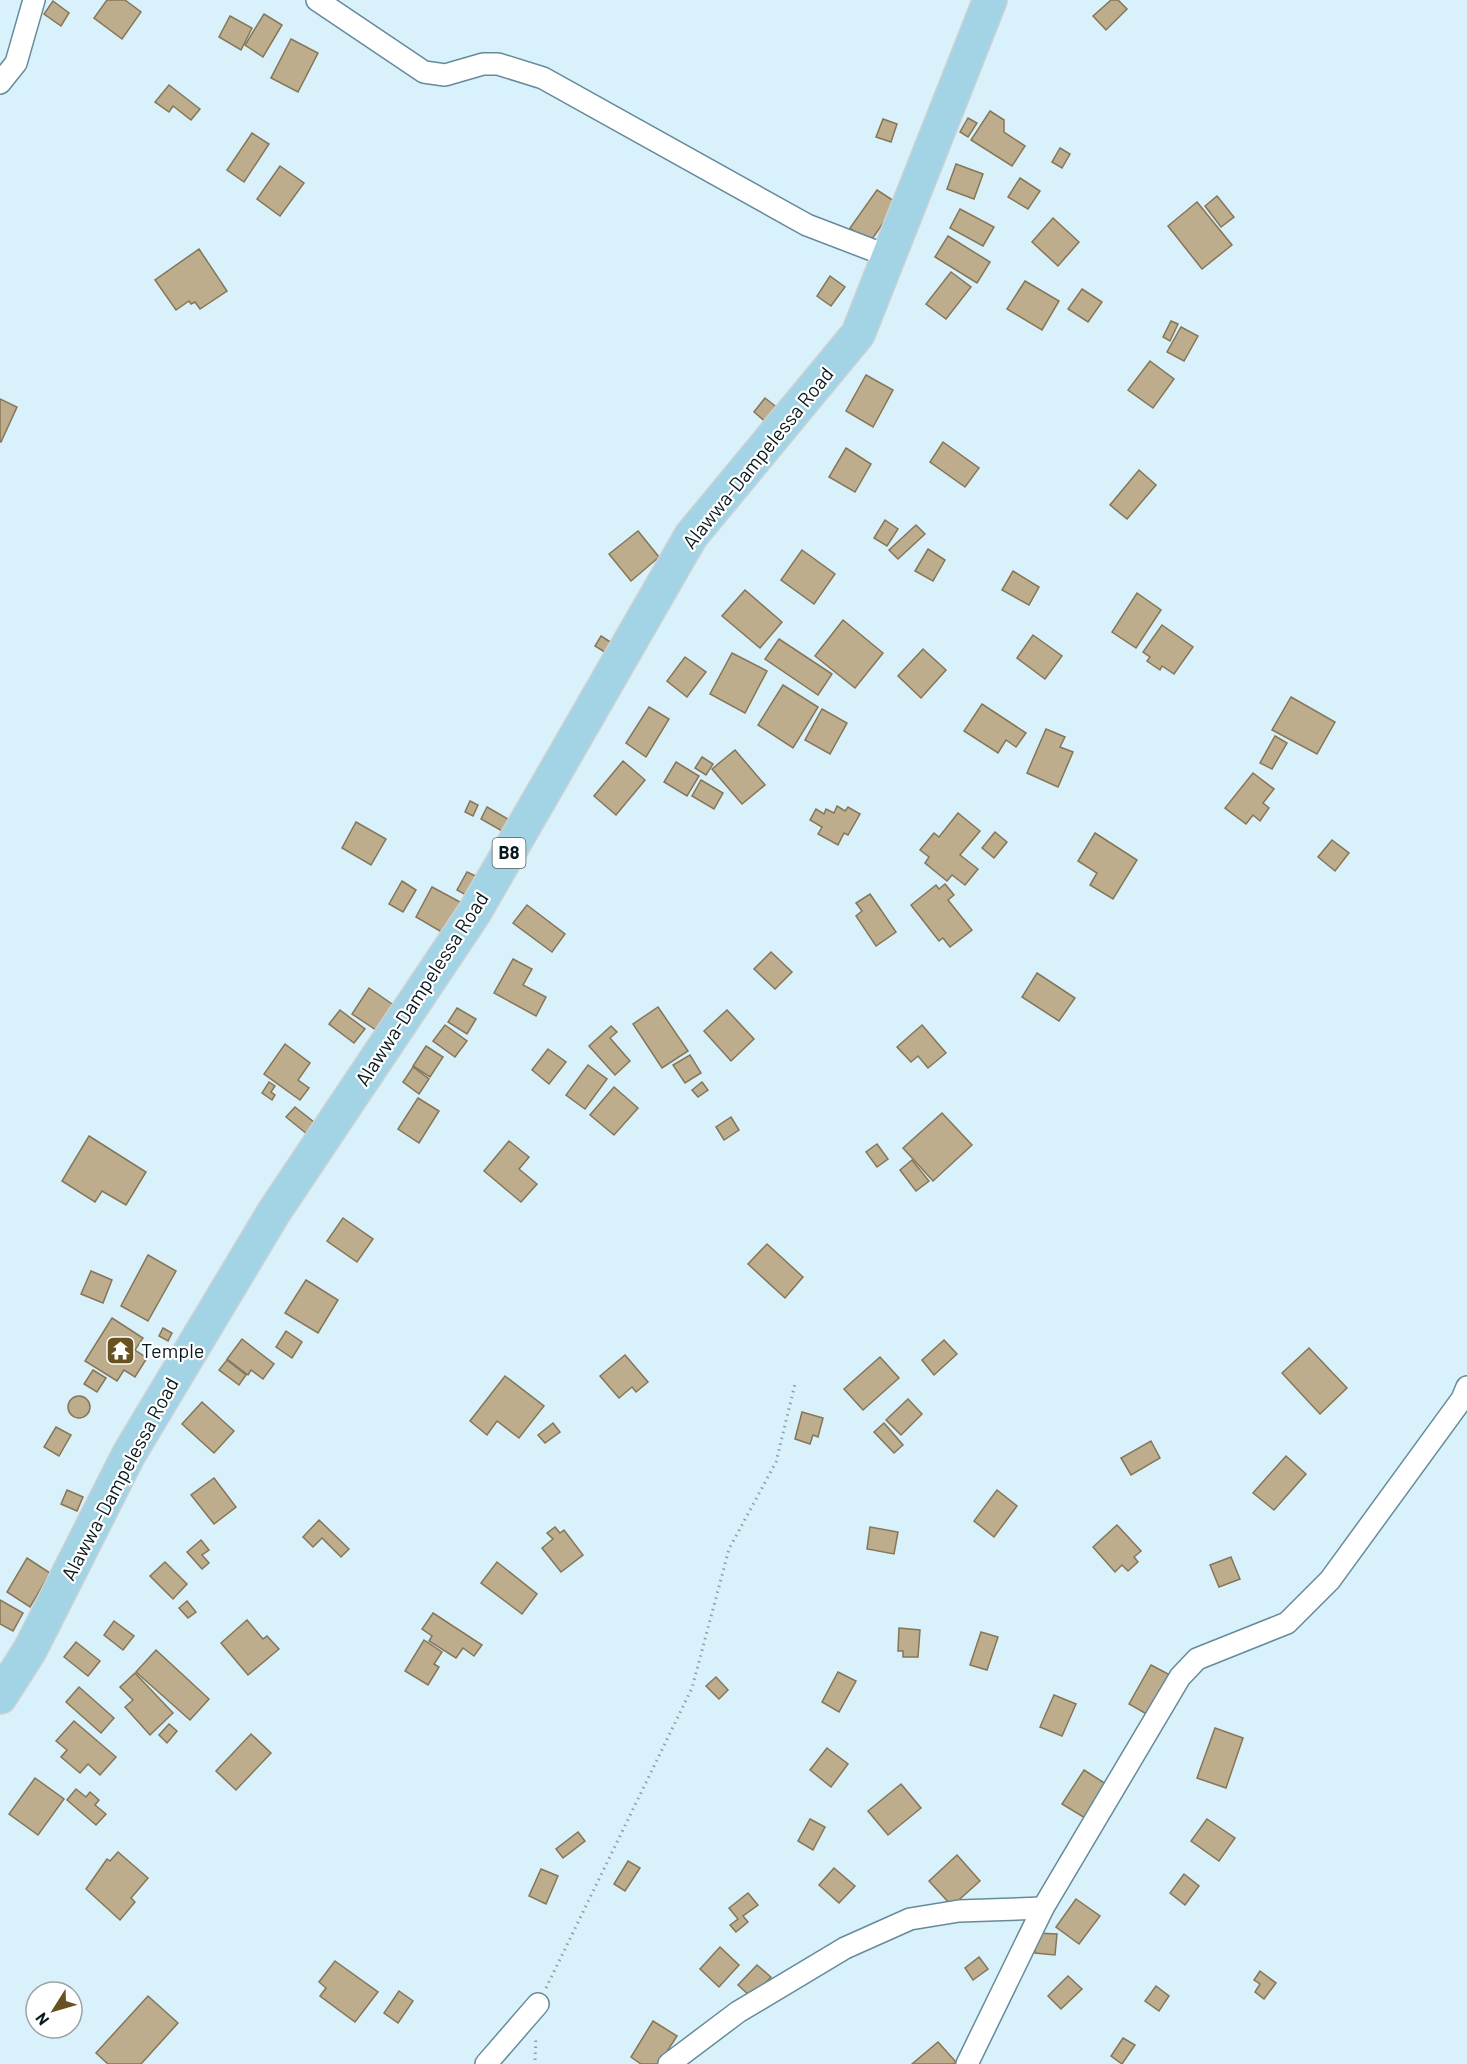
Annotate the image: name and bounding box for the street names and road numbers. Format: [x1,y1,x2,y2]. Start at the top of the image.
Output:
street label: Alawwa-Dampelessa Road [677,362,838,553]
road number: B8 [492,838,526,868]
street label: Alawwa-Dampelessa Road [349,887,493,1090]
street label: Alawwa-Dampelessa Road [55,1373,183,1584]

